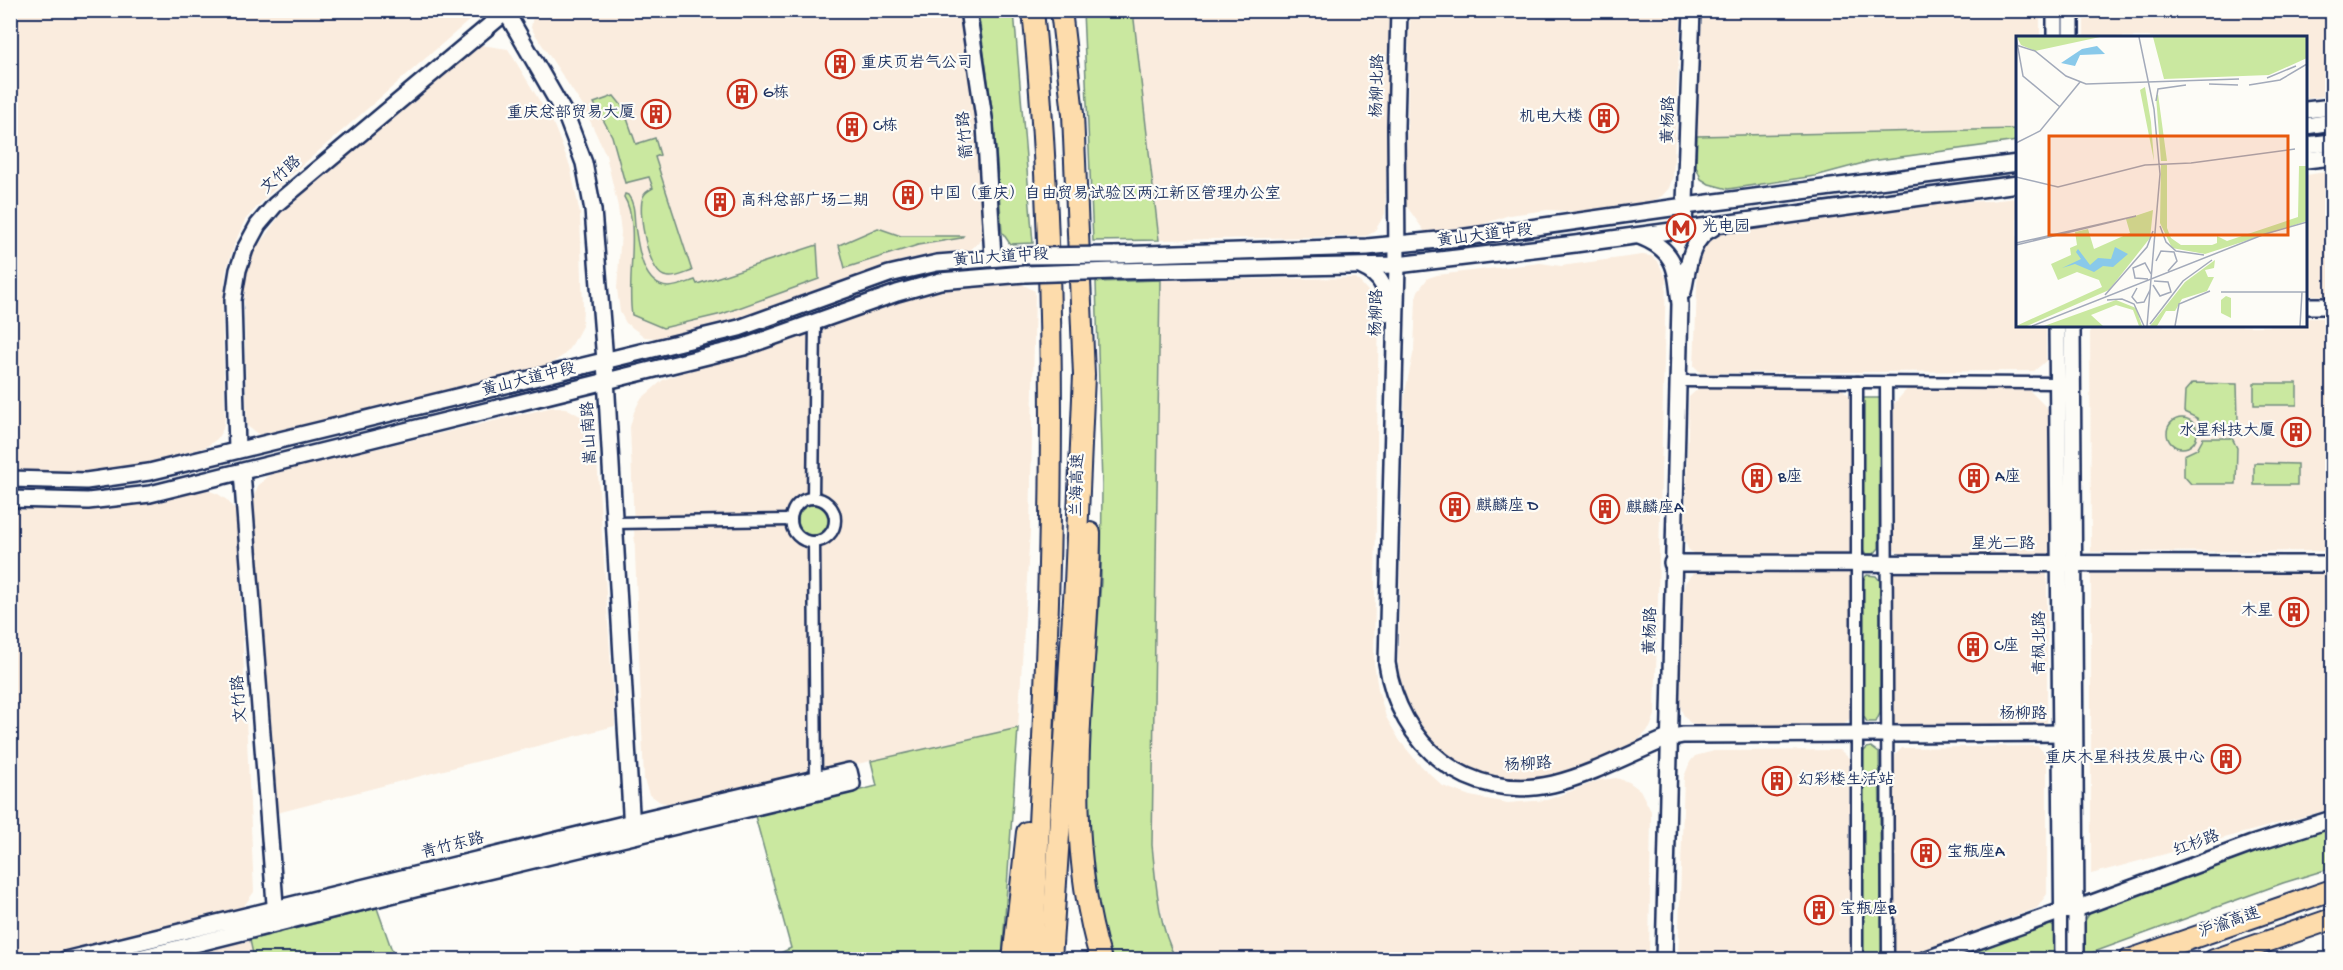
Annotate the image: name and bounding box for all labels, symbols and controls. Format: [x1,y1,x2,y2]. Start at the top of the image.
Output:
inset map [2016,36,2307,327]
building icon: 重庆页岩气公司 [824,48,856,80]
place label: 重庆页岩气公司 [861,54,973,74]
street label: 杨柳北路 [1366,54,1390,118]
building icon: G栋 [726,78,758,110]
place label: G栋 [763,84,789,104]
street label: 黄杨路 [1658,96,1680,144]
building icon: 重庆总部贸易大厦 [640,98,672,130]
building icon: 机电大楼 [1588,102,1620,134]
place label: 重庆总部贸易大厦 [507,103,635,124]
place label: 机电大楼 [1519,107,1583,128]
street label: 箭竹路 [953,110,979,160]
building icon: C栋 [836,111,868,143]
place label: C栋 [873,117,898,137]
street label: 文竹路 [256,151,306,199]
building icon: 中国（重庆）自由贸易试验区两江新区管理办公室 [892,179,924,211]
place label: 中国（重庆）自由贸易试验区两江新区管理办公室 [929,184,1281,205]
building icon: 高科总部广场二期 [704,186,736,218]
place label: 高科总部广场二期 [741,191,869,212]
metro station icon: 光电园 [1665,212,1697,244]
place label: 光电园 [1702,217,1750,238]
street label: 黄山大道中段 [1436,220,1534,252]
street label: 黄山大道中段 [952,244,1050,272]
street label: 杨柳路 [1366,289,1388,337]
street label: 黄山大道中段 [480,358,578,402]
street label: 嵩山南路 [578,401,602,466]
building icon: 水星科技大厦 [2280,416,2312,448]
place label: 水星科技大厦 [2179,421,2275,442]
street label: 兰海高速 [1066,453,1090,517]
building icon: B座 [1741,462,1773,494]
building icon: A座 [1958,462,1990,494]
place label: B座 [1777,467,1802,488]
place label: A座 [1995,467,2020,488]
building icon: 麒麟座 D [1439,491,1471,523]
building icon: 麒麟座A [1589,493,1621,525]
place label: 麒麟座 D [1476,496,1539,517]
place label: 麒麟座A [1626,498,1685,519]
street label: 星光二路 [1971,534,2035,555]
building icon: 木星 [2278,596,2310,628]
place label: 木星 [2241,601,2273,622]
street label: 黄杨路 [1640,607,1662,655]
street label: 青枫北路 [2030,611,2051,675]
building icon: C座 [1957,631,1989,663]
place label: C座 [1994,636,2019,657]
street label: 文竹路 [228,674,252,724]
street label: 杨柳路 [1999,704,2047,725]
building icon: 重庆木星科技发展中心 [2210,743,2242,775]
place label: 重庆木星科技发展中心 [2045,748,2205,769]
street label: 杨柳路 [1503,753,1552,777]
building icon: 幻彩楼生活站 [1761,765,1793,797]
place label: 幻彩楼生活站 [1798,771,1894,791]
street label: 红杉路 [2171,826,2223,862]
street label: 青竹东路 [419,828,486,864]
building icon: 宝瓶座A [1910,837,1942,869]
place label: 宝瓶座A [1947,842,2006,863]
building icon: 宝瓶座B [1803,894,1835,926]
place label: 宝瓶座B [1840,899,1897,920]
street label: 沪渝高速 [2196,903,2263,943]

